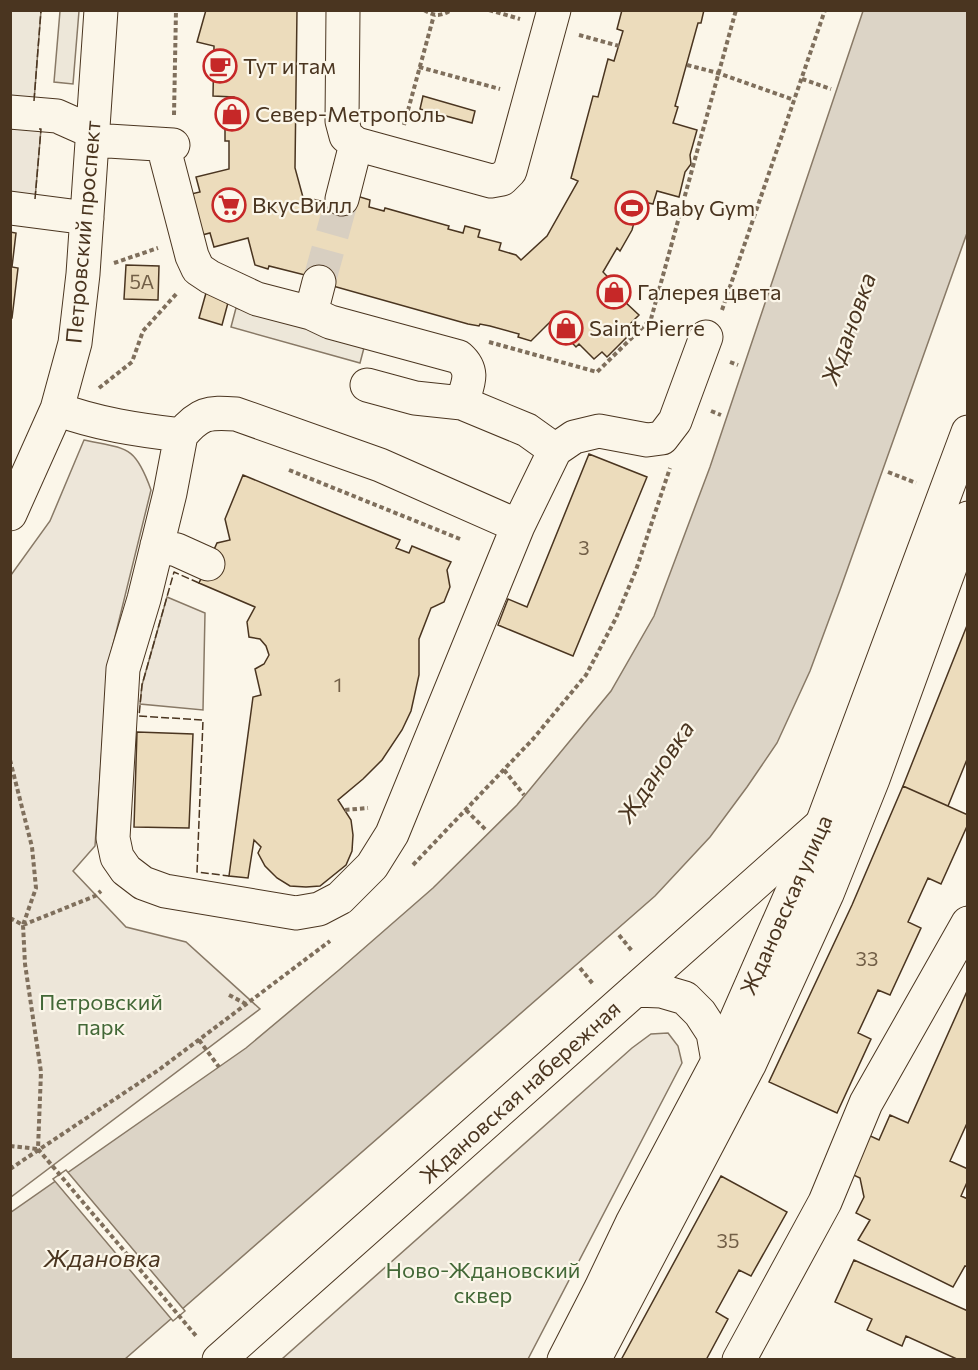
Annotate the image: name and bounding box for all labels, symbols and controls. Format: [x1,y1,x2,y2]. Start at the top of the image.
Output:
cafe icon: Тут и там [202,48,238,84]
place label: Тут и там [243,52,336,79]
shop icon: Север-Метрополь [214,96,250,132]
place label: Север-Метрополь [255,100,446,127]
street label: Петровский проспект [59,119,106,345]
supermarket icon: ВкусВилл [211,187,247,223]
sports icon: Baby Gym [614,190,650,226]
place label: ВкусВилл [252,191,352,218]
place label: Baby Gym [655,194,755,221]
water label: Ждановка [814,268,881,389]
house number: 5А [130,269,155,293]
shop icon: Галерея цвета [596,274,632,310]
place label: Галерея цвета [637,278,781,305]
shop icon: Saint Pierre [548,310,584,346]
place label: Saint Pierre [589,314,705,341]
house number: 3 [578,535,590,559]
house number: 1 [334,672,342,696]
water label: Ждановка [609,714,700,829]
street label: Ждановская улица [734,811,837,999]
house number: 33 [856,946,878,970]
park label: Петровский парк [39,988,163,1040]
street label: Ждановская набережная [414,994,625,1189]
house number: 35 [717,1228,739,1252]
water label: Ждановка [42,1243,161,1272]
park label: Ново-Ждановский сквер [386,1256,580,1308]

